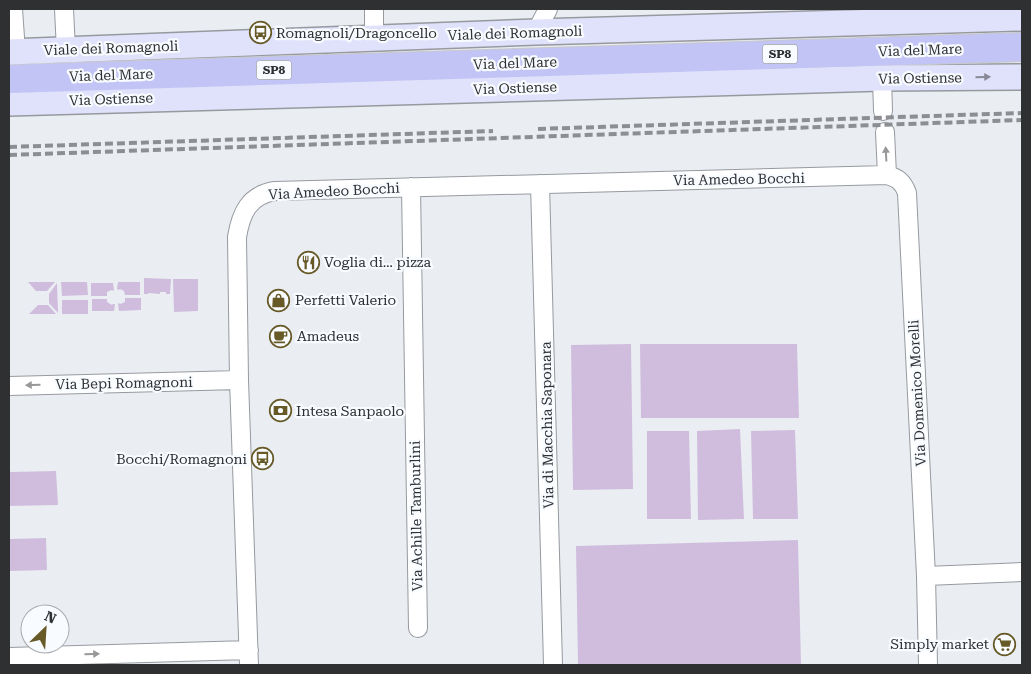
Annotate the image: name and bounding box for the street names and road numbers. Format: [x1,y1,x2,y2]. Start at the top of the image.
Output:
street label: Viale dei Romagnoli [447,23,583,43]
street label: Viale dei Romagnoli [43,38,179,58]
street label: Via del Mare [878,41,962,59]
road number: SP8 [762,44,798,64]
street label: Via del Mare [473,54,557,72]
road number: SP8 [256,60,292,80]
street label: Via del Mare [69,66,153,84]
street label: Via Ostiense [878,69,962,87]
street label: Via Ostiense [473,79,557,97]
street label: Via Ostiense [69,90,153,108]
street label: Via Amedeo Bocchi [673,170,806,188]
street label: Via Amedeo Bocchi [268,180,401,202]
street label: Via Domenico Morelli [905,319,929,467]
street label: Via di Macchia Saponara [538,341,556,509]
street label: Via Bepi Romagnoni [55,374,193,392]
street label: Via Achille Tamburlini [407,440,425,592]

